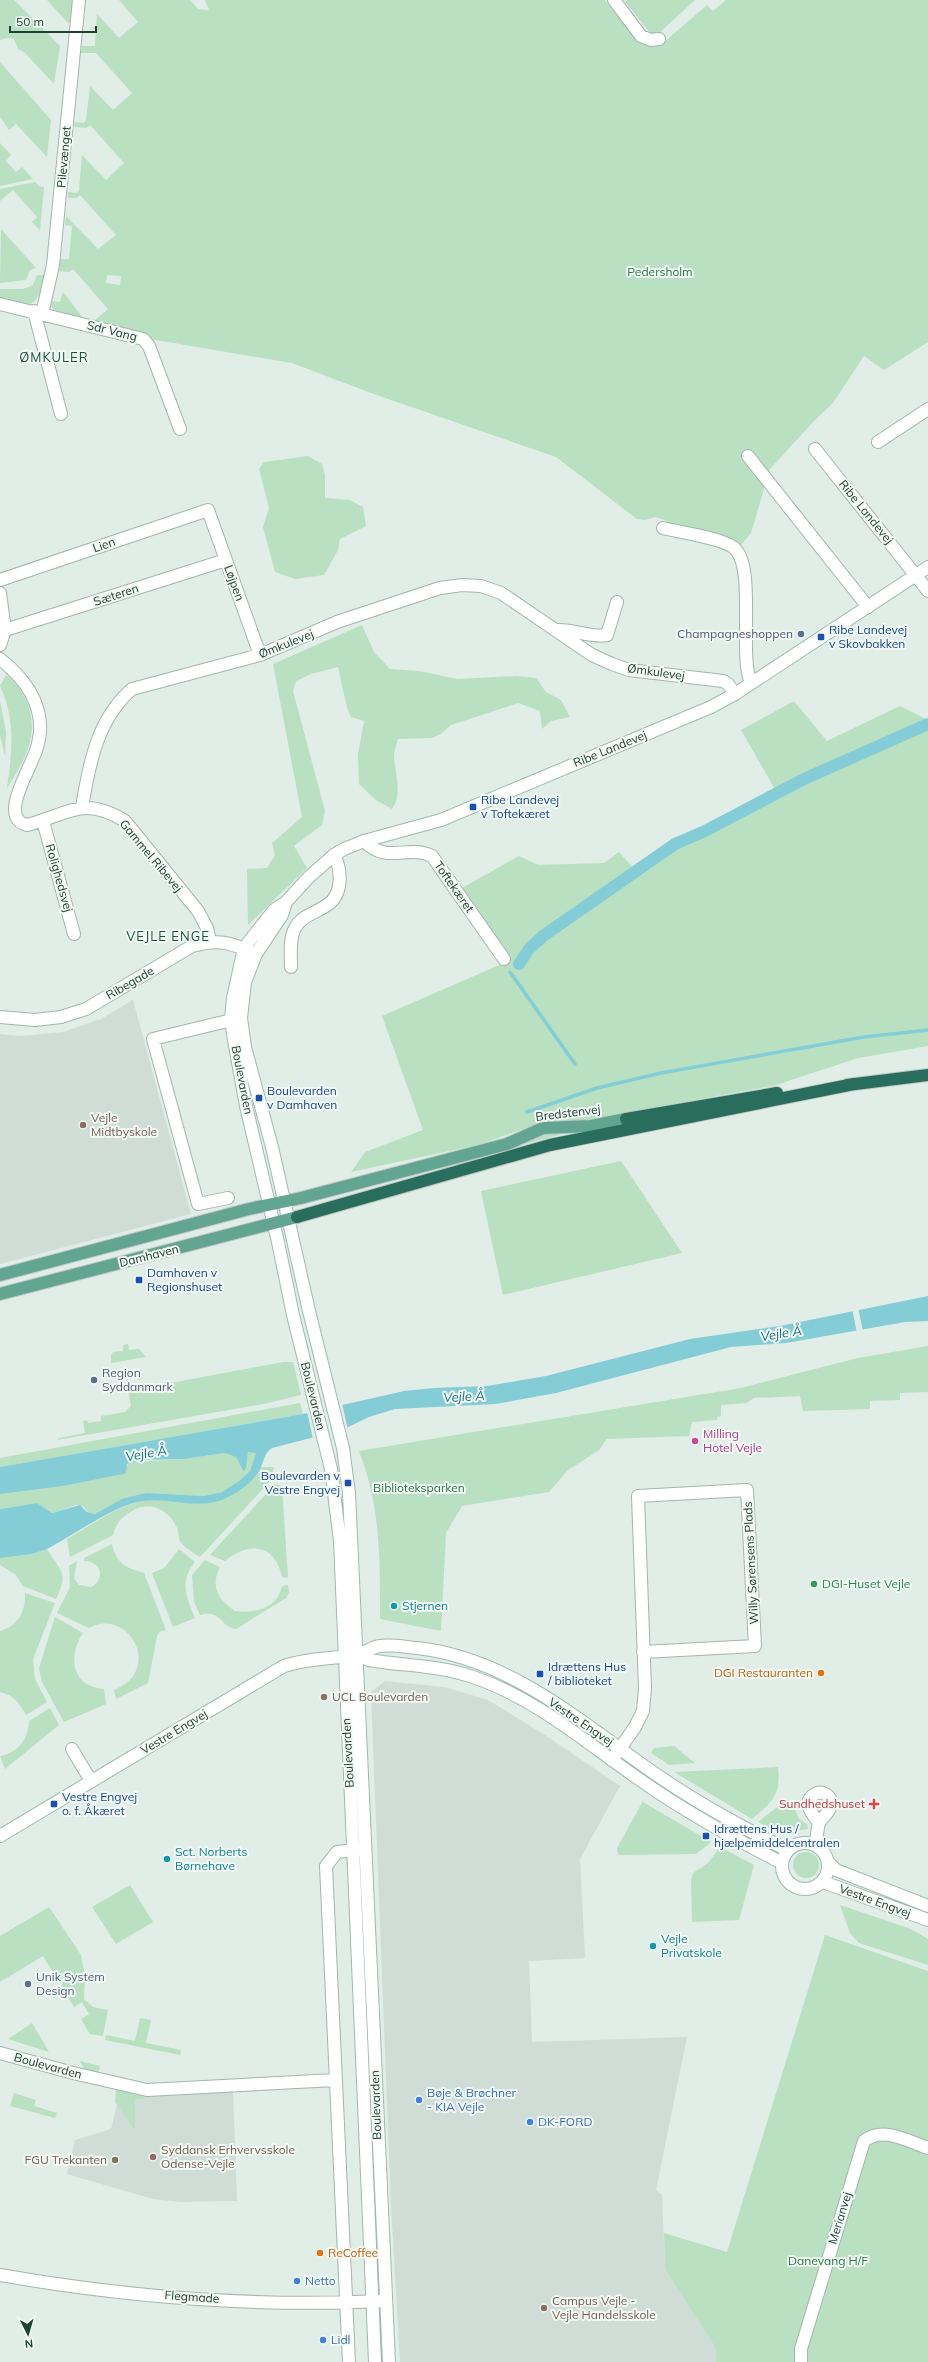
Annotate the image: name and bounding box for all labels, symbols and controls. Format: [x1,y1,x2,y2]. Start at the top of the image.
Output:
scale bar [10,8,96,34]
text: 50 m [16,14,44,29]
street label: Pilevænget [53,126,74,188]
park label: Pedersholm [627,264,693,279]
street label: Sdr Vang [85,317,139,344]
district label: ØMKULER [19,349,89,365]
street label: Ribe Landevej [836,477,897,547]
street label: Lien [91,534,117,555]
street label: Løjpen [221,563,248,603]
street label: Sæteren [91,580,140,609]
place label: Ribe Landevej v Skovbakken [829,622,907,651]
street label: Ømkulevej [256,626,316,661]
place label: Champagneshoppen [677,626,793,641]
marker: Champagneshoppen [796,629,806,639]
marker: Ribe Landevej v Skovbakken [816,632,826,642]
street label: Ømkulevej [626,660,686,683]
street label: Ribe Landevej [571,727,649,770]
place label: Ribe Landevej v Toftekæret [481,792,559,821]
marker: Ribe Landevej v Toftekæret [468,802,478,812]
street label: Gammel Ribevej [117,816,186,895]
street label: Rolighedsvej [43,842,76,914]
street label: Toftekæret [431,858,478,915]
district label: VEJLE ENGE [126,928,210,944]
street label: Ribegade [103,963,156,1002]
street label: Boulevarden [228,1044,257,1116]
place label: Boulevarden v Damhaven [267,1083,337,1112]
marker: Boulevarden v Damhaven [254,1093,264,1103]
street label: Bredstenvej [535,1101,601,1124]
place label: Vejle Midtbyskole [91,1110,157,1139]
marker: Vejle Midtbyskole [78,1120,88,1130]
street label: Damhaven [118,1241,180,1270]
place label: Damhaven v Regionshuset [147,1265,222,1294]
marker: Damhaven v Regionshuset [134,1275,144,1285]
water label: Vejle Å [759,1321,803,1344]
street label: Boulevarden [298,1360,329,1432]
place label: Region Syddanmark [102,1365,173,1394]
marker: Region Syddanmark [89,1375,99,1385]
water label: Vejle Å [443,1386,485,1405]
place label: Milling Hotel Vejle [703,1426,762,1455]
marker: Milling Hotel Vejle [690,1436,700,1446]
water label: Vejle Å [124,1441,168,1464]
place label: Boulevarden v Vestre Engvej [261,1468,341,1497]
marker: Boulevarden v Vestre Engvej [343,1478,353,1488]
park label: Biblioteksparken [373,1480,465,1495]
street label: Willy Sørensens Plads [740,1501,761,1625]
place label: DGI-Huset Vejle [822,1576,910,1591]
marker: DGI-Huset Vejle [809,1579,819,1589]
place label: Stjernen [402,1598,448,1613]
marker: Stjernen [389,1601,399,1611]
place label: Idrættens Hus / biblioteket [547,1659,626,1688]
place label: DGI Restauranten [714,1665,813,1680]
marker: DGI Restauranten [816,1668,826,1678]
marker: Idrættens Hus / biblioteket [535,1669,545,1679]
place label: UCL Boulevarden [332,1689,428,1704]
marker: UCL Boulevarden [319,1692,329,1702]
street label: Vestre Engvej [546,1694,617,1749]
street label: Vestre Engvej [138,1706,210,1757]
street label: Boulevarden [338,1718,357,1788]
place label: Vestre Engvej o. f. Åkæret [62,1789,137,1818]
place label: Sundhedshuset [779,1796,865,1811]
marker: Sundhedshuset [868,1798,880,1810]
marker: Vestre Engvej o. f. Åkæret [49,1799,59,1809]
place label: Idrættens Hus / hjælpemiddelcentralen [714,1821,840,1850]
marker: Idrættens Hus / hjælpemiddelcentralen [701,1831,711,1841]
place label: Sct. Norberts Børnehave [175,1844,247,1873]
marker: Sct. Norberts Børnehave [162,1854,172,1864]
street label: Vestre Engvej [837,1881,913,1920]
place label: Vejle Privatskole [661,1931,722,1960]
marker: Vejle Privatskole [648,1941,658,1951]
place label: Unik System Design [36,1969,105,1998]
marker: Unik System Design [23,1979,33,1989]
street label: Boulevarden [13,2049,84,2082]
street label: Boulevarden [367,2070,384,2140]
place label: Bøje & Brøchner - KIA Vejle [427,2085,517,2114]
marker: Bøje & Brøchner - KIA Vejle [414,2095,424,2105]
place label: DK-FORD [538,2114,592,2129]
marker: DK-FORD [525,2117,535,2127]
place label: Syddansk Erhvervsskole Odense-Vejle [161,2142,295,2171]
place label: FGU Trekanten [25,2152,107,2167]
marker: Syddansk Erhvervsskole Odense-Vejle [148,2152,158,2162]
marker: FGU Trekanten [110,2155,120,2165]
street label: Merianvej [824,2190,855,2246]
place label: ReCoffee [328,2245,378,2260]
marker: ReCoffee [315,2248,325,2258]
park label: Danevang H/F [788,2253,868,2268]
place label: Netto [305,2273,336,2288]
marker: Netto [292,2276,302,2286]
street label: Flegmade [164,2287,220,2306]
place label: Campus Vejle - Vejle Handelsskole [552,2293,656,2322]
marker: Campus Vejle - Vejle Handelsskole [539,2303,549,2313]
north arrow [8,2314,48,2354]
place label: Lidl [331,2332,350,2347]
marker: Lidl [318,2335,328,2345]
text: N [24,2337,34,2351]

